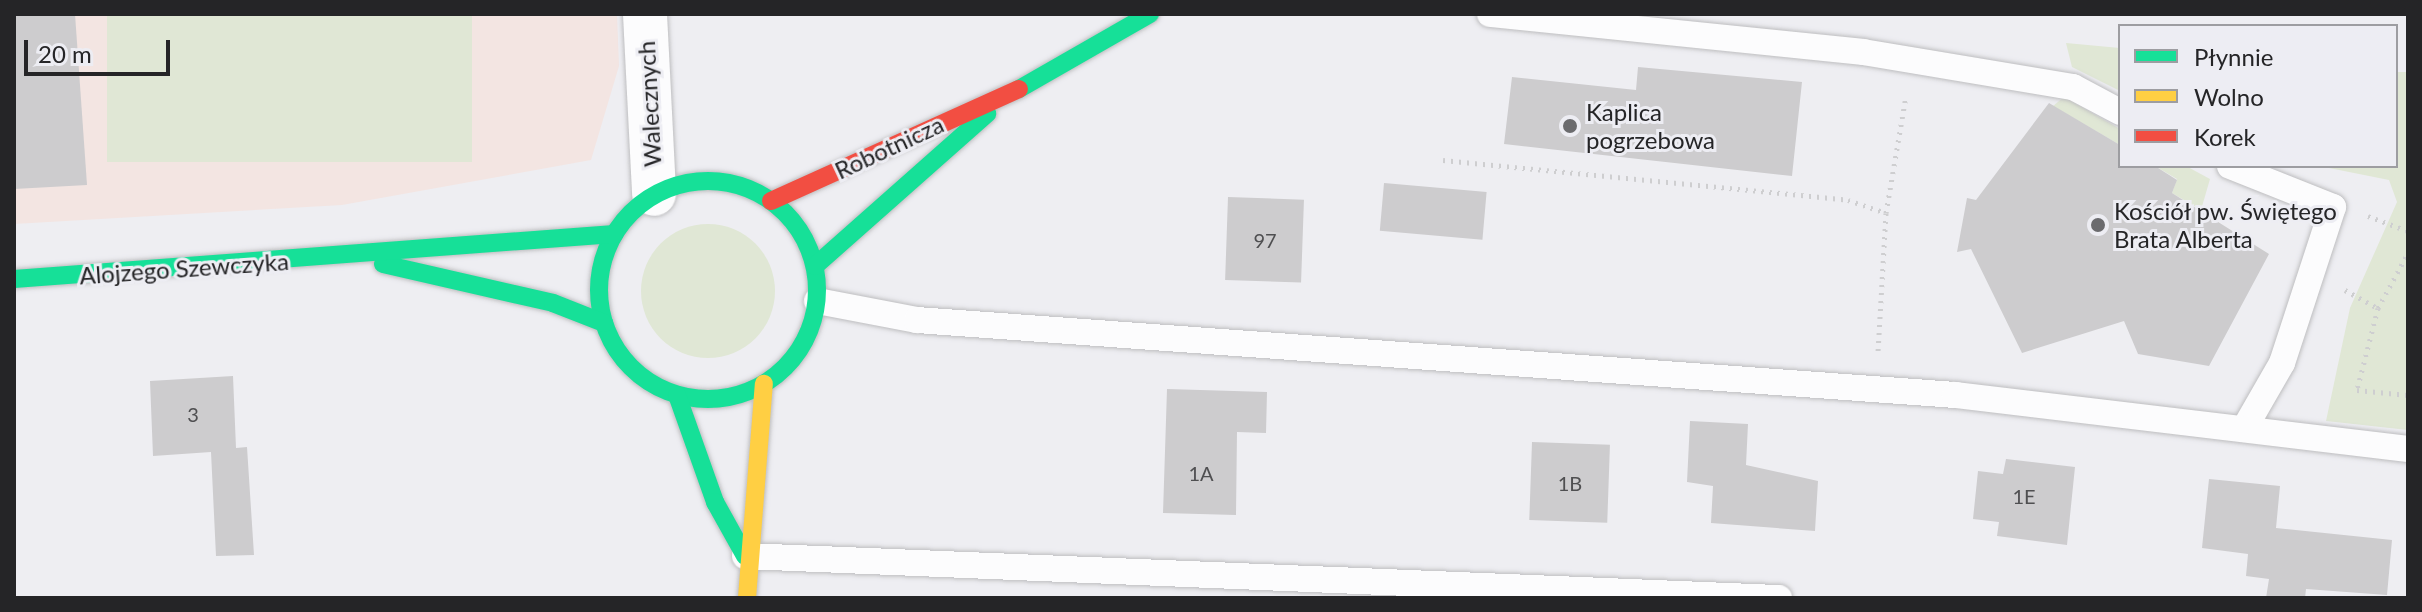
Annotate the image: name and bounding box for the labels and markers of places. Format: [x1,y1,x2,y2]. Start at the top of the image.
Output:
place label: Kaplica pogrzebowa [1586,98,1715,154]
marker: Kaplica pogrzebowa [1561,117,1579,135]
place label: Kościół pw. Świętego Brata Alberta [2114,197,2338,253]
marker: Kościół pw. Świętego Brata Alberta [2089,216,2107,234]

